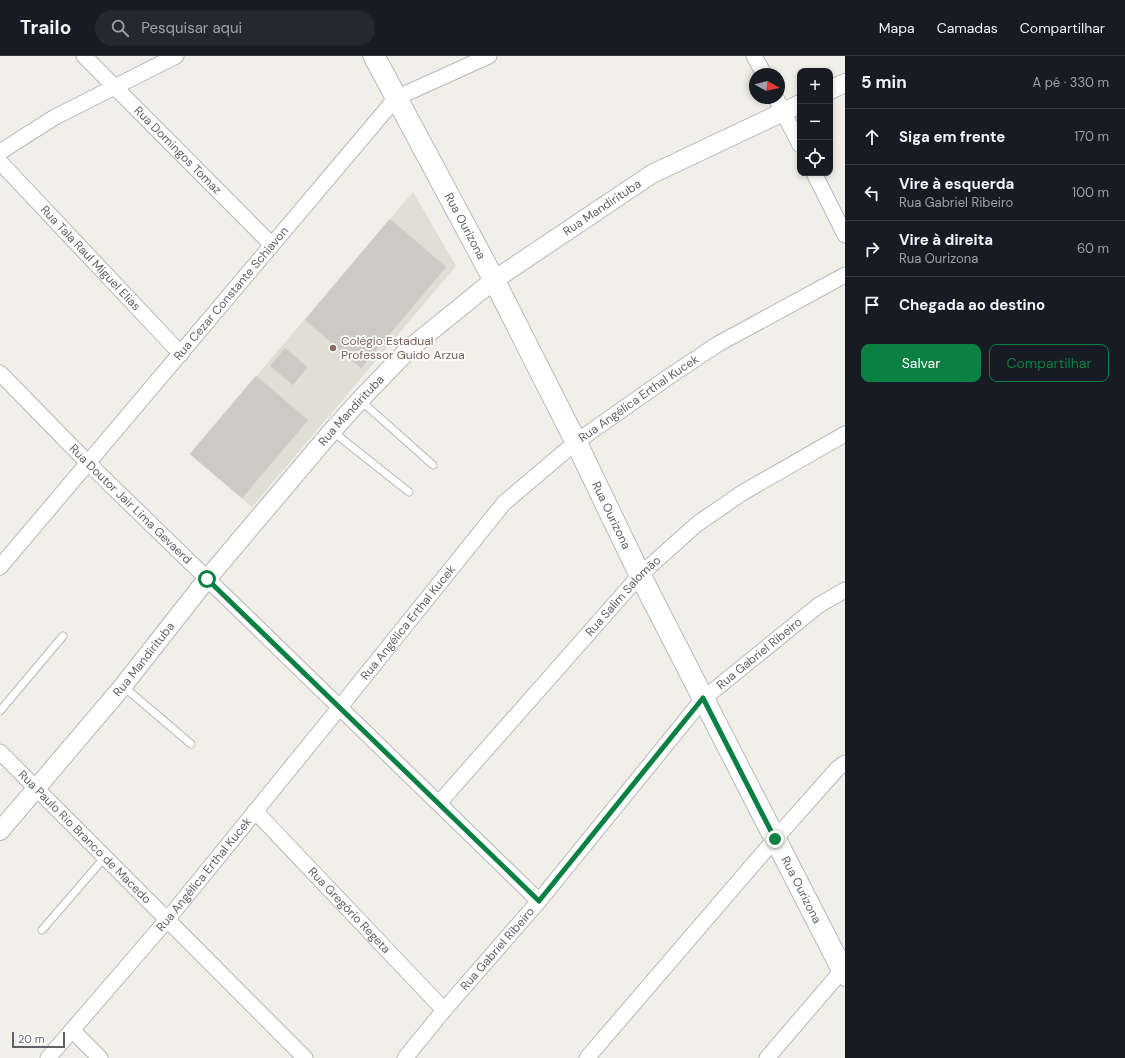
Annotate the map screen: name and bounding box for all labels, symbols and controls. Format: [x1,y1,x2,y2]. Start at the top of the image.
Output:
search box [95,10,375,46]
text: Trailo [20,15,71,40]
icon: search [109,17,131,39]
text: Pesquisar aqui [141,18,242,38]
text: Mapa [879,19,915,37]
text: Camadas [937,19,998,37]
text: Compartilhar [1020,19,1105,37]
north arrow [749,68,785,104]
map controls [797,68,833,176]
button: + [797,68,833,104]
text: 5 min [861,71,907,93]
text: A pé · 330 m [1033,74,1109,91]
street label: Rua Domingos Tomaz [131,103,225,198]
button: − [797,104,833,140]
icon: ahead [861,126,883,148]
text: Siga em frente [899,127,1005,147]
text: 170 m [1074,128,1109,145]
button: locate [797,140,833,176]
text: Vire à esquerda [899,174,1014,194]
street label: Rua Mandirituba [560,176,644,239]
icon: left [861,182,883,204]
text: 100 m [1072,184,1109,201]
street label: Rua Ourizona [441,190,490,262]
text: Rua Gabriel Ribeiro [899,194,1013,211]
street label: Rua Tala Raul Miguel Elias [37,202,144,314]
street label: Rua Cezar Constante Schiavon [170,223,292,364]
text: Vire à direita [899,230,993,250]
icon: right [861,238,883,260]
text: 60 m [1077,240,1109,257]
text: Rua Ourizona [899,250,978,267]
icon: arrive [861,294,883,316]
text: Chegada ao destino [899,295,1045,315]
place label: Colégio Estadual Professor Guido Arzua [341,333,465,363]
marker: Colégio Estadual Professor Guido Arzua [328,343,338,353]
button: Salvar [861,344,981,382]
button: Compartilhar [989,344,1109,382]
street label: Rua Angélica Erthal Kucek [575,351,702,446]
street label: Rua Mandirituba [315,372,388,449]
street label: Rua Doutor Jair Lima Gevaerd [66,441,195,567]
street label: Rua Ourizona [588,479,634,552]
street label: Rua Salim Salomão [582,552,664,640]
street label: Rua Angélica Erthal Kucek [357,562,459,683]
route start [198,570,216,588]
street label: Rua Gabriel Ribeiro [713,614,805,693]
street label: Rua Mandirituba [109,619,178,700]
street label: Rua Paulo Rio Branco de Macedo [15,767,155,907]
street label: Rua Angélica Erthal Kucek [153,814,255,935]
route end [766,830,784,848]
street label: Rua Ourizona [777,853,825,926]
street label: Rua Gregório Regeta [305,864,394,957]
street label: Rua Gabriel Ribeiro [457,904,538,994]
scale bar [12,1030,65,1049]
text: 20 m [18,1032,44,1046]

